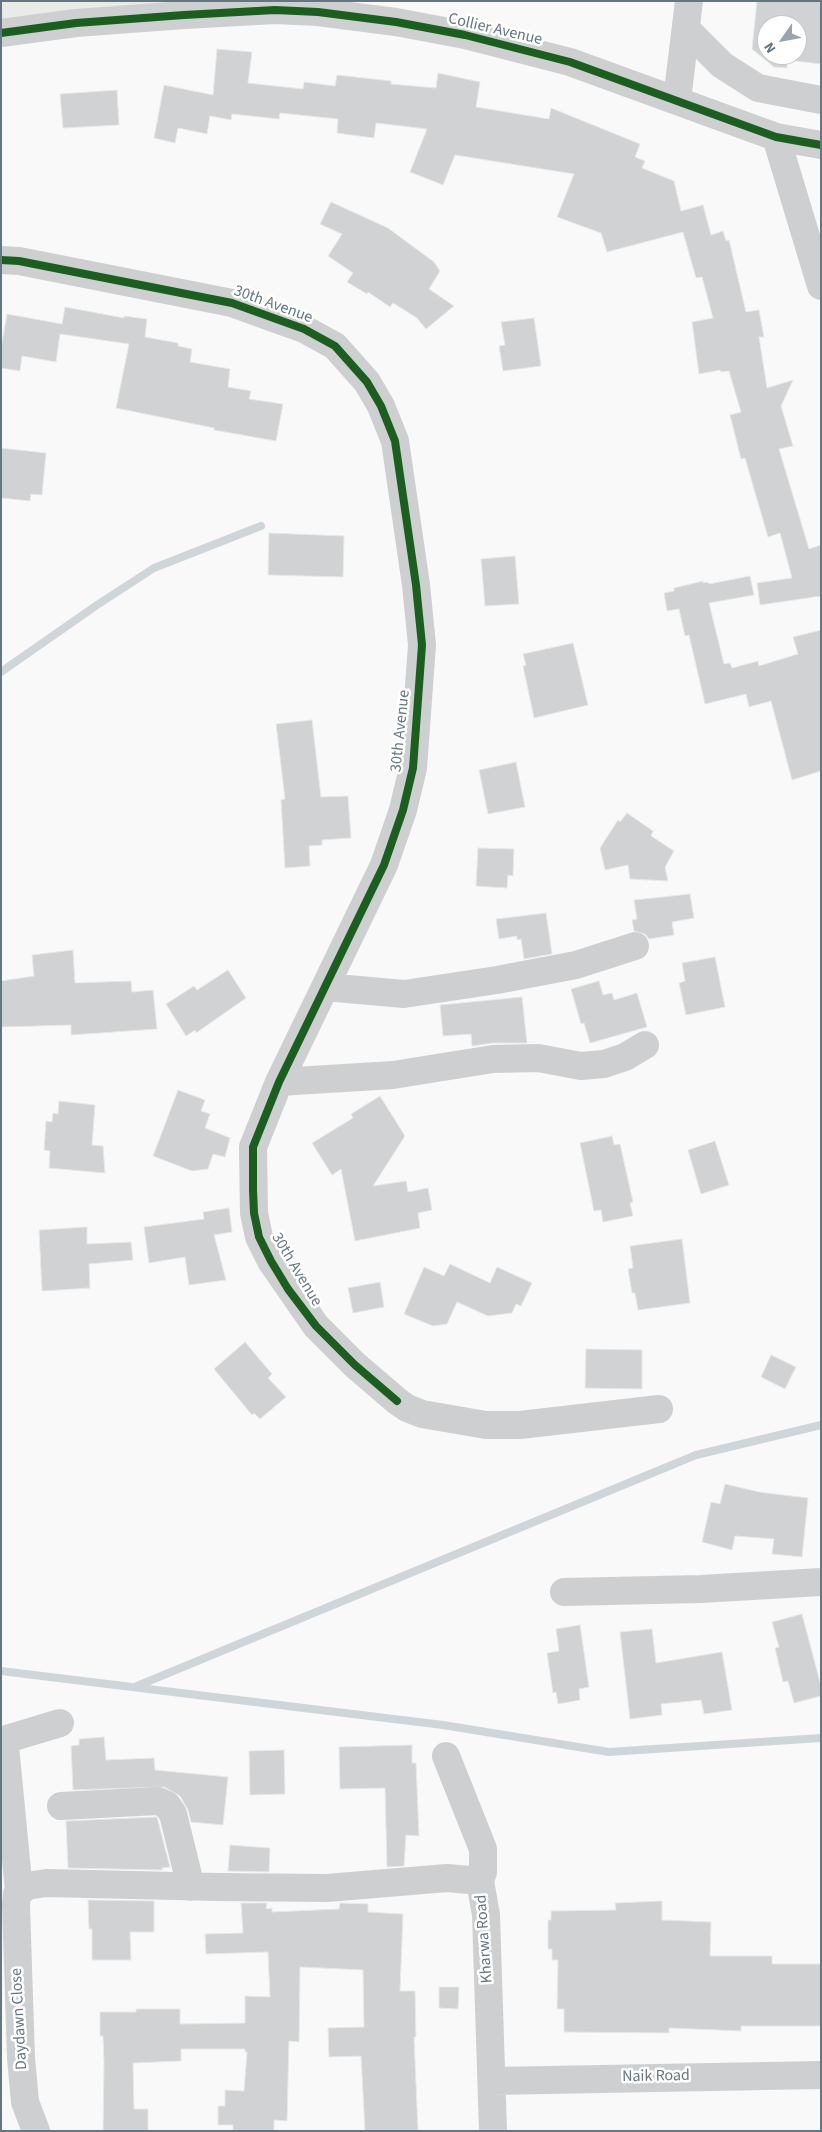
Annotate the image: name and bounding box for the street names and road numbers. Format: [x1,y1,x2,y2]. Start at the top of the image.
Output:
street label: Collier Avenue [446,10,544,50]
street label: 30th Avenue [231,282,315,328]
street label: 30th Avenue [387,689,415,773]
street label: 30th Avenue [267,1230,325,1310]
street label: Kharwa Road [472,1894,498,1984]
street label: Daydawn Close [8,1967,32,2071]
street label: Naik Road [622,2067,690,2087]

